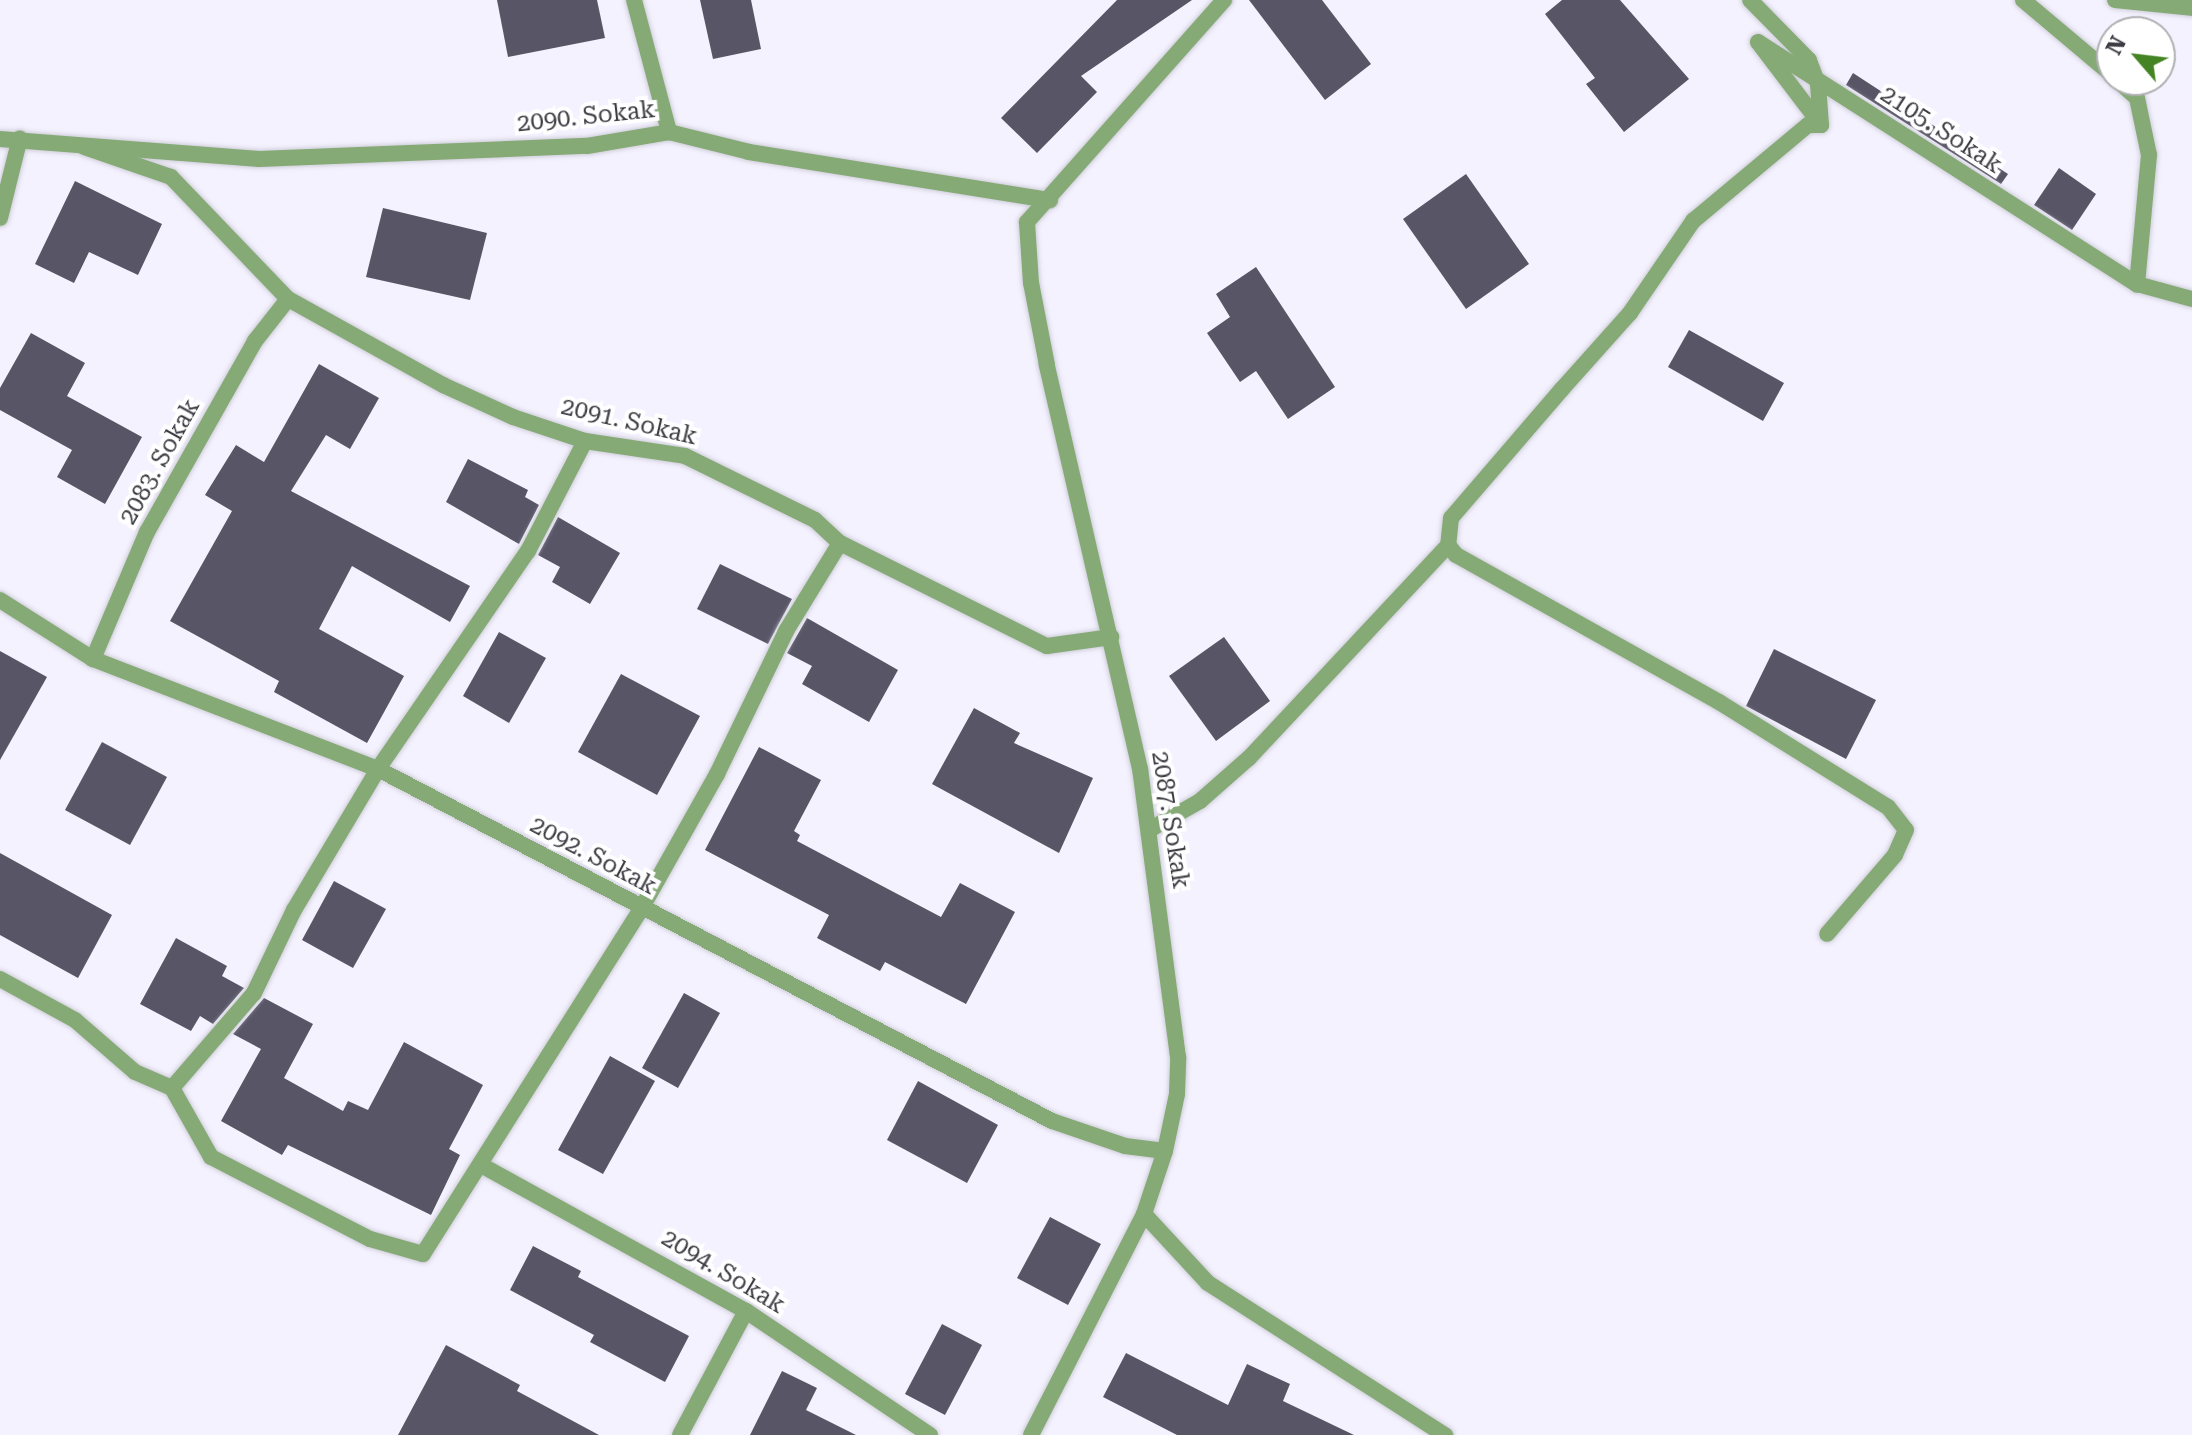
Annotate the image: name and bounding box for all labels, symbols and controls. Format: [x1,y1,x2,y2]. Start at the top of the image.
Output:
north arrow [2096,16,2176,96]
text: N [2101,32,2131,59]
street label: 2105. Sokak [1875,80,2007,180]
street label: 2090. Sokak [516,95,656,139]
street label: 2091. Sokak [558,392,700,452]
street label: 2083. Sokak [114,394,206,530]
street label: 2087. Sokak [1145,749,1195,891]
street label: 2092. Sokak [525,811,661,901]
street label: 2094. Sokak [656,1224,790,1320]

